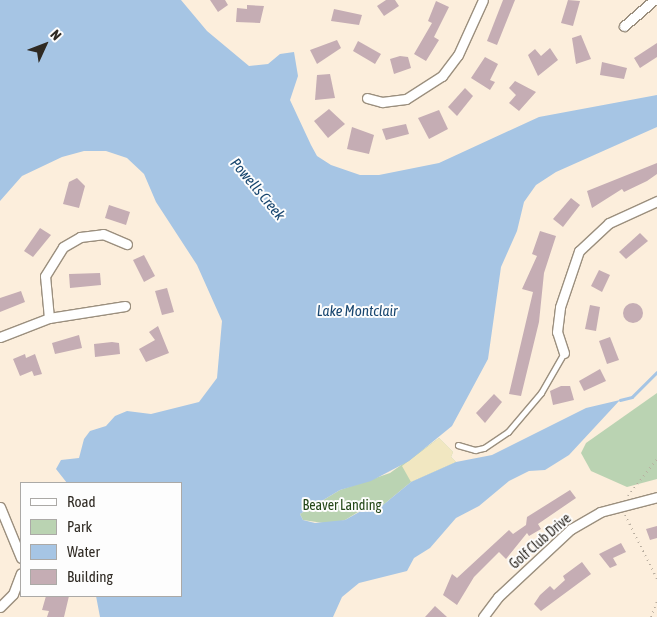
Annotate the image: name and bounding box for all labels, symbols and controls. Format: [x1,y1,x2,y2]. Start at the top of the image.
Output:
north arrow [20,20,70,70]
text: N [47,26,65,43]
water label: Powells Creek [227,154,289,224]
water label: Lake Montclair [317,302,397,320]
legend [20,482,182,597]
text: Road [67,493,96,510]
park label: Beaver Landing [303,497,381,513]
street label: Golf Club Drive [506,510,574,572]
text: Park [67,518,92,535]
text: Water [67,543,100,560]
text: Building [67,568,113,585]

